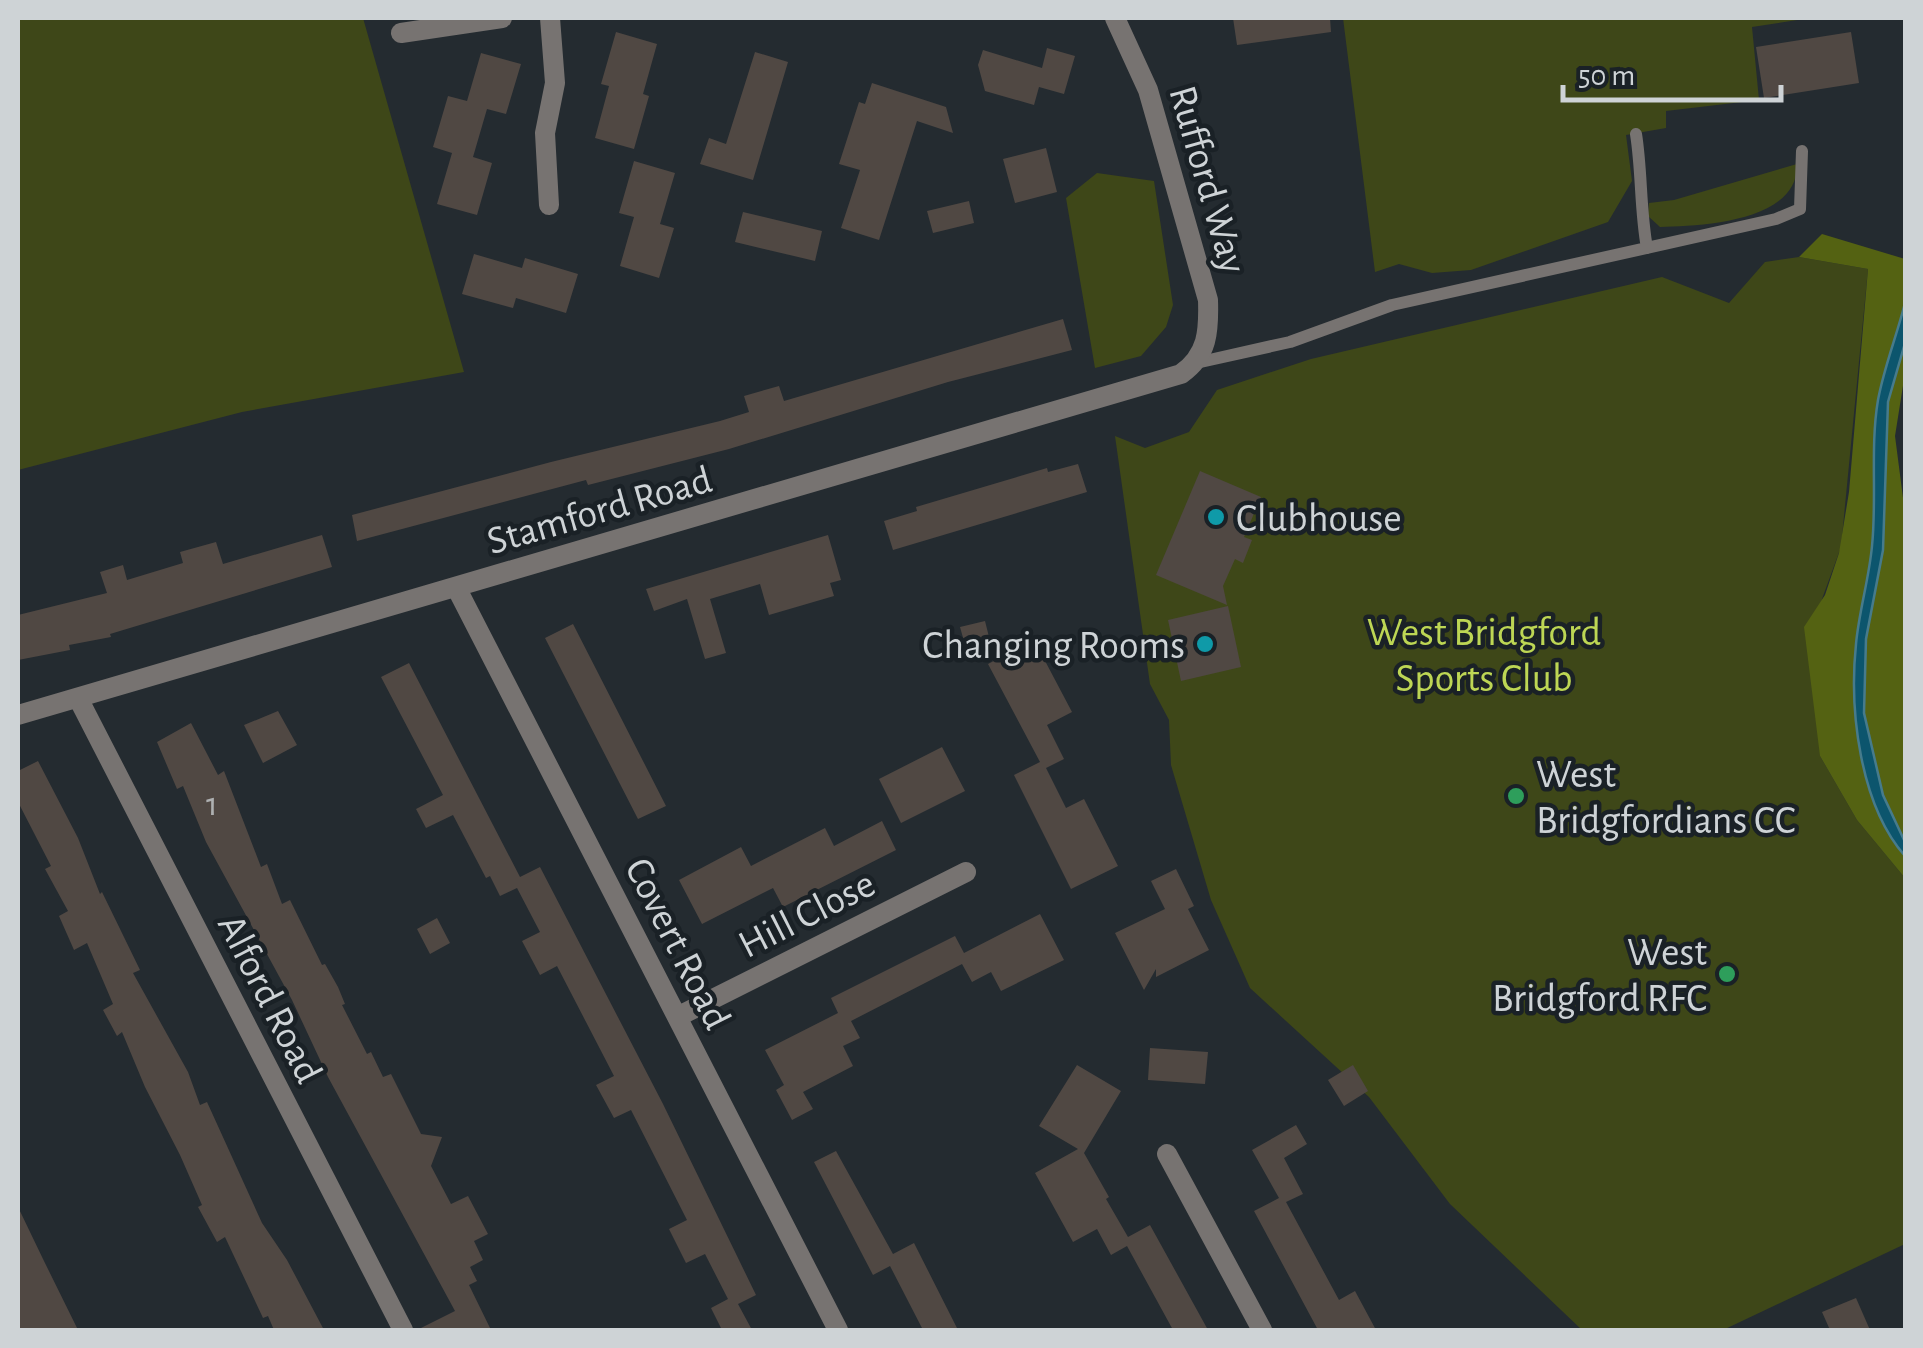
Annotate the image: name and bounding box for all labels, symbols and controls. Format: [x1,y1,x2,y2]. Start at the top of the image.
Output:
scale bar [1563,40,1780,102]
text: 50 m [1578,61,1635,91]
street label: Rufford Way [1161,81,1253,278]
street label: Stamford Road [483,460,716,562]
place label: Clubhouse [1236,499,1402,539]
marker: Clubhouse [1205,506,1227,528]
park label: West Bridgford Sports Club [1367,613,1601,699]
place label: Changing Rooms [922,626,1185,666]
marker: Changing Rooms [1194,633,1216,655]
place label: West Bridgfordians CC [1536,755,1795,841]
marker: West Bridgfordians CC [1505,785,1527,807]
house number: 1 [206,787,218,822]
street label: Covert Road [617,852,737,1036]
street label: Hill Close [732,864,881,966]
street label: Alford Road [210,908,329,1090]
place label: West Bridgford RFC [1492,933,1707,1019]
marker: West Bridgford RFC [1716,963,1738,985]

